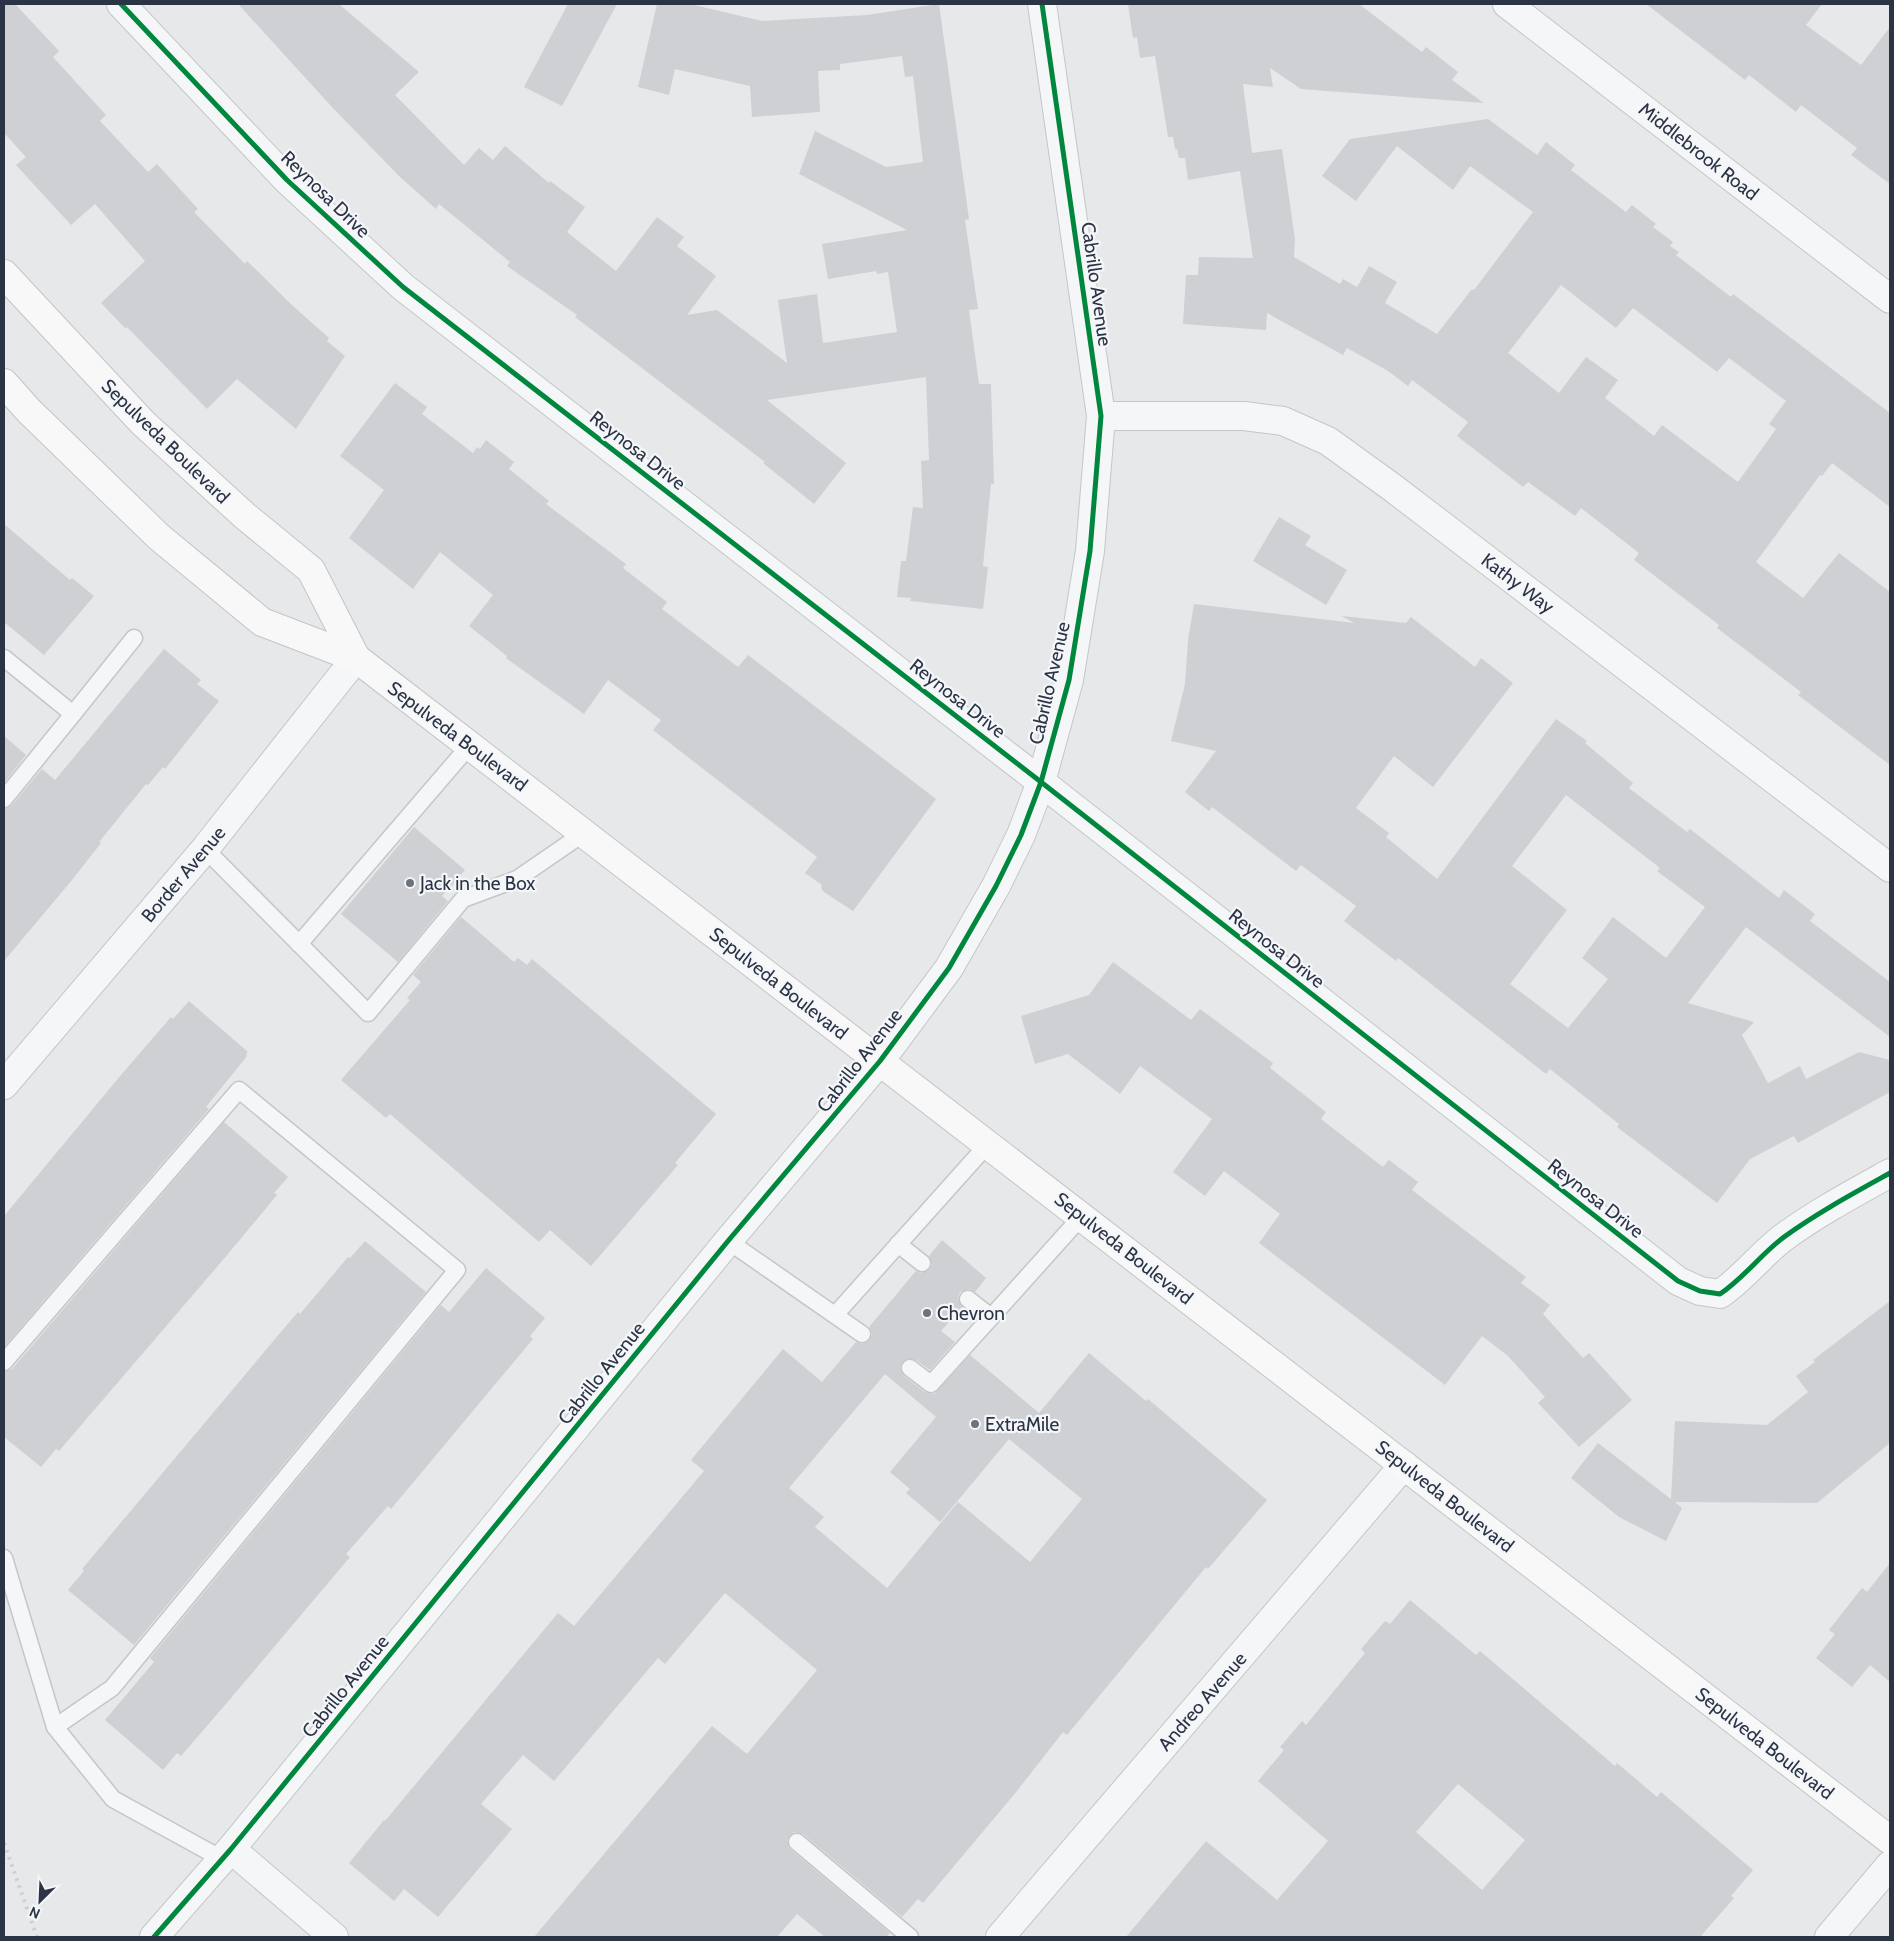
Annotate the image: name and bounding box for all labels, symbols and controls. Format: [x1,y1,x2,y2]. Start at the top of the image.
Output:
street label: Middlebrook Road [1634,97,1763,205]
street label: Reynosa Drive [276,146,375,243]
street label: Cabrillo Avenue [1076,220,1117,348]
street label: Sepulveda Boulevard [97,374,234,508]
street label: Reynosa Drive [585,406,690,495]
street label: Kathy Way [1477,548,1559,619]
street label: Cabrillo Avenue [1024,619,1075,747]
street label: Reynosa Drive [905,654,1010,743]
street label: Sepulveda Boulevard [383,676,532,796]
street label: Border Avenue [137,821,230,927]
place label: Jack in the Box [419,872,535,895]
marker: Jack in the Box [404,877,416,889]
street label: Reynosa Drive [1224,904,1329,993]
street label: Sepulveda Boulevard [705,922,852,1044]
street label: Cabrillo Avenue [812,1004,907,1117]
street label: Reynosa Drive [1543,1154,1648,1243]
street label: Sepulveda Boulevard [1050,1187,1197,1309]
place label: Chevron [937,1302,1005,1325]
marker: Chevron [921,1307,933,1319]
street label: Cabrillo Avenue [553,1317,650,1429]
place label: ExtraMile [985,1413,1059,1436]
marker: ExtraMile [969,1418,981,1430]
street label: Sepulveda Boulevard [1371,1435,1518,1557]
street label: Cabrillo Avenue [297,1630,394,1742]
street label: Andreo Avenue [1153,1647,1252,1755]
street label: Sepulveda Boulevard [1691,1682,1838,1804]
north arrow [15,1876,65,1926]
text: N [27,1903,43,1923]

